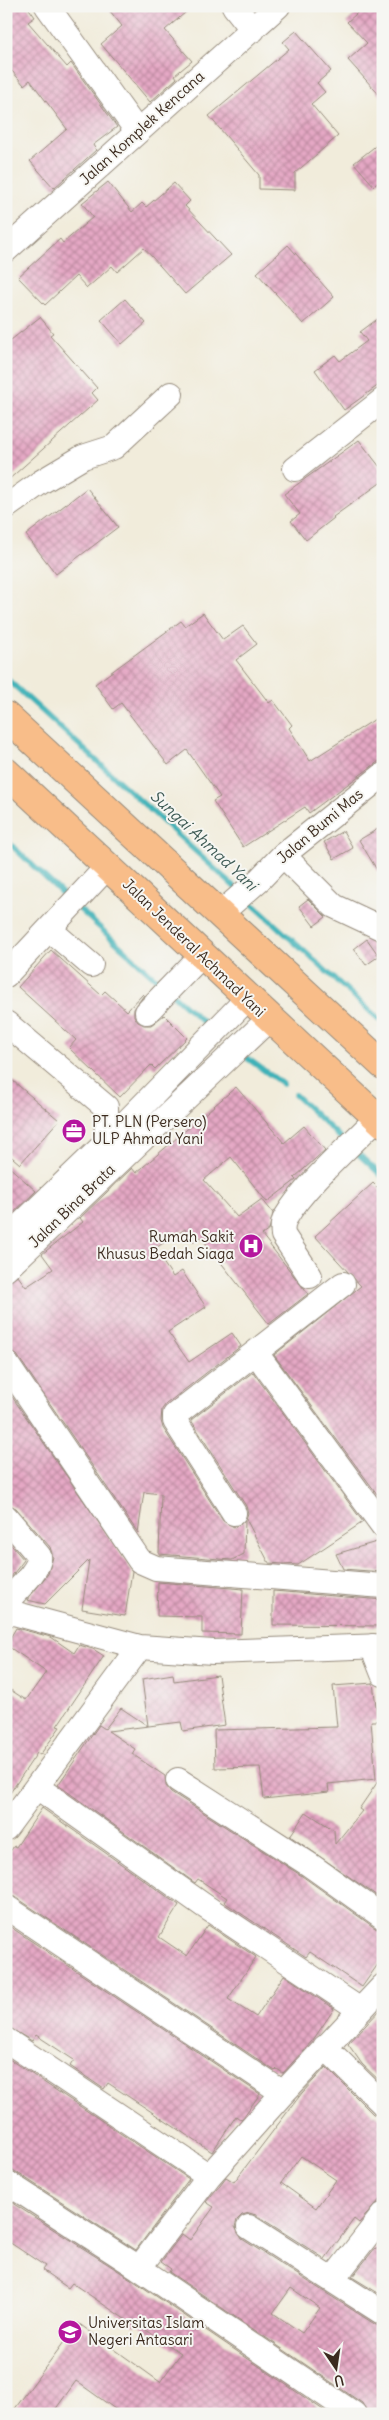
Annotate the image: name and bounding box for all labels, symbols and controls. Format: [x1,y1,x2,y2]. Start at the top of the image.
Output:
street label: Jalan Komplek Kencana [75,66,208,189]
street label: Jalan Bumi Mas [273,784,367,867]
water label: Sungai Ahmad Yani [147,785,263,896]
street label: Jalan Jenderal Achmad Yani [119,875,270,1021]
place label: PT. PLN (Persero) ULP Ahmad Yani [92,1112,207,1148]
office icon: PT. PLN (Persero) ULP Ahmad Yani [61,1118,87,1144]
street label: Jalan Bina Brata [25,1159,119,1251]
place label: Rumah Sakit Khusus Bedah Siaga [97,1227,234,1263]
hospital icon: Rumah Sakit Khusus Bedah Siaga [238,1233,264,1259]
place label: Universitas Islam Negeri Antasari [88,2313,204,2349]
school or university icon: Universitas Islam Negeri Antasari [57,2319,83,2345]
north arrow [312,2342,362,2392]
text: U [332,2371,346,2391]

